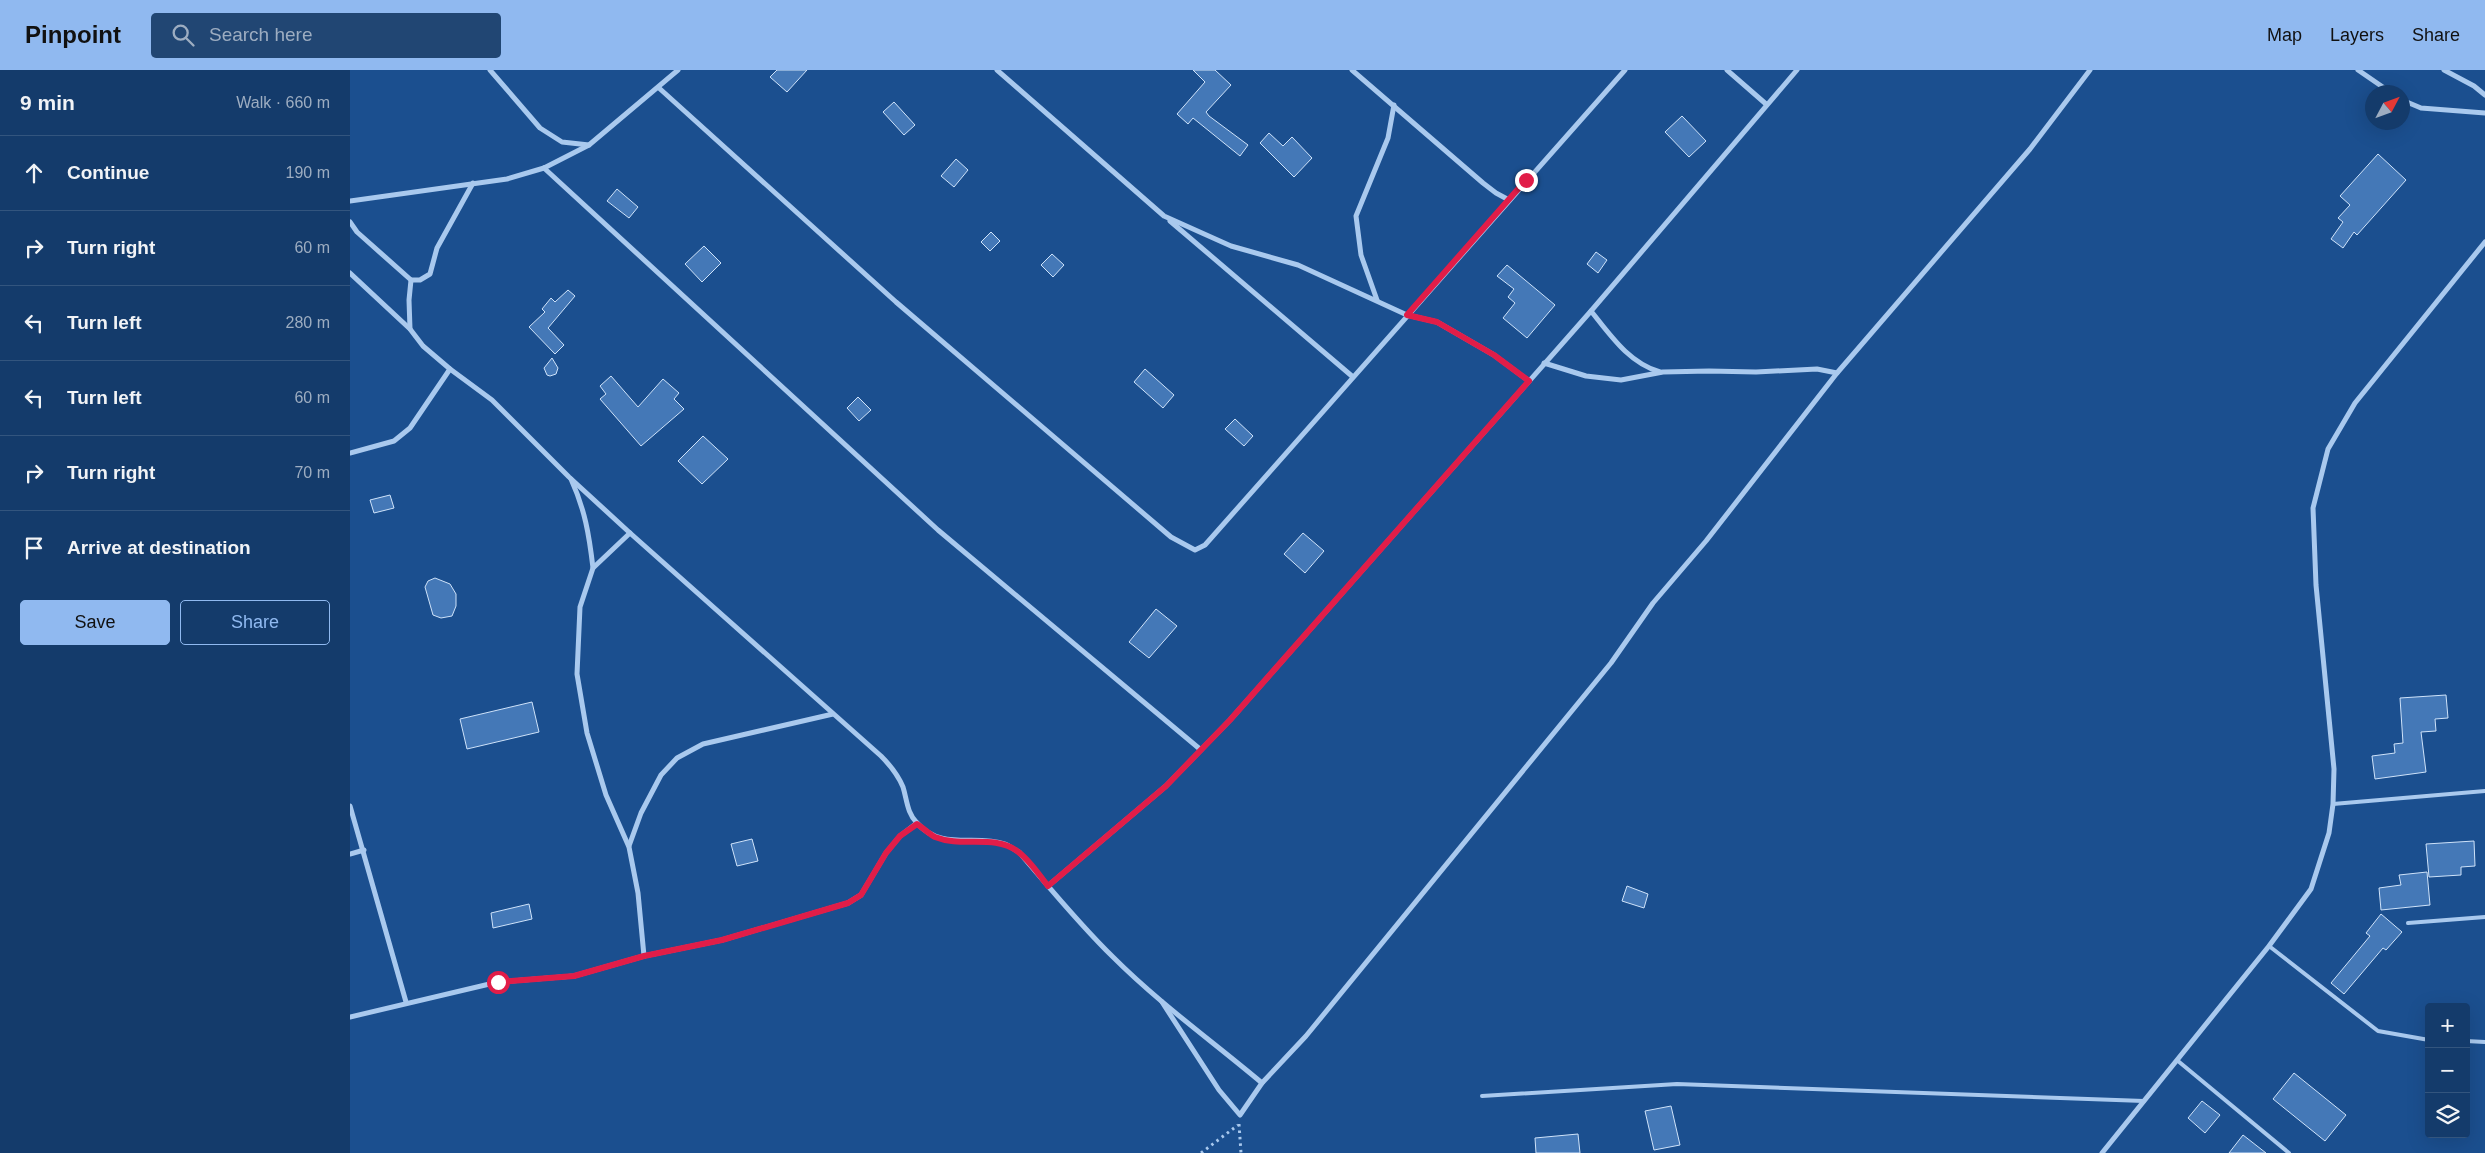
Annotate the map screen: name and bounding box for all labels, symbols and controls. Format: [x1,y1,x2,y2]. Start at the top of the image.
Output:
search box [151,13,501,58]
text: Pinpoint [25,21,121,48]
icon: search [169,21,197,49]
text: Search here [209,24,313,45]
text: Map [2267,25,2302,45]
text: Layers [2330,25,2384,45]
text: Share [2412,25,2460,45]
north arrow [2365,85,2410,130]
text: 9 min [20,91,75,114]
text: Walk · 660 m [236,94,330,111]
icon: ahead [20,159,48,187]
text: Continue [67,162,149,183]
text: 190 m [286,164,330,181]
route end [1515,169,1538,192]
icon: right [20,234,48,262]
text: Turn right [67,237,155,258]
text: 60 m [294,239,330,256]
icon: left [20,309,48,337]
text: Turn left [67,312,142,333]
text: 280 m [286,314,330,331]
icon: left [20,384,48,412]
text: Turn left [67,387,142,408]
text: 60 m [294,389,330,406]
icon: right [20,459,48,487]
text: Turn right [67,462,155,483]
text: 70 m [294,464,330,481]
icon: arrive [20,534,48,562]
text: Arrive at destination [67,537,251,558]
button: Save [20,600,170,645]
button: Share [180,600,330,645]
route start [487,971,510,994]
map controls [2425,1003,2470,1138]
button: + [2425,1003,2470,1048]
button: − [2425,1048,2470,1093]
button: layers [2425,1093,2470,1138]

